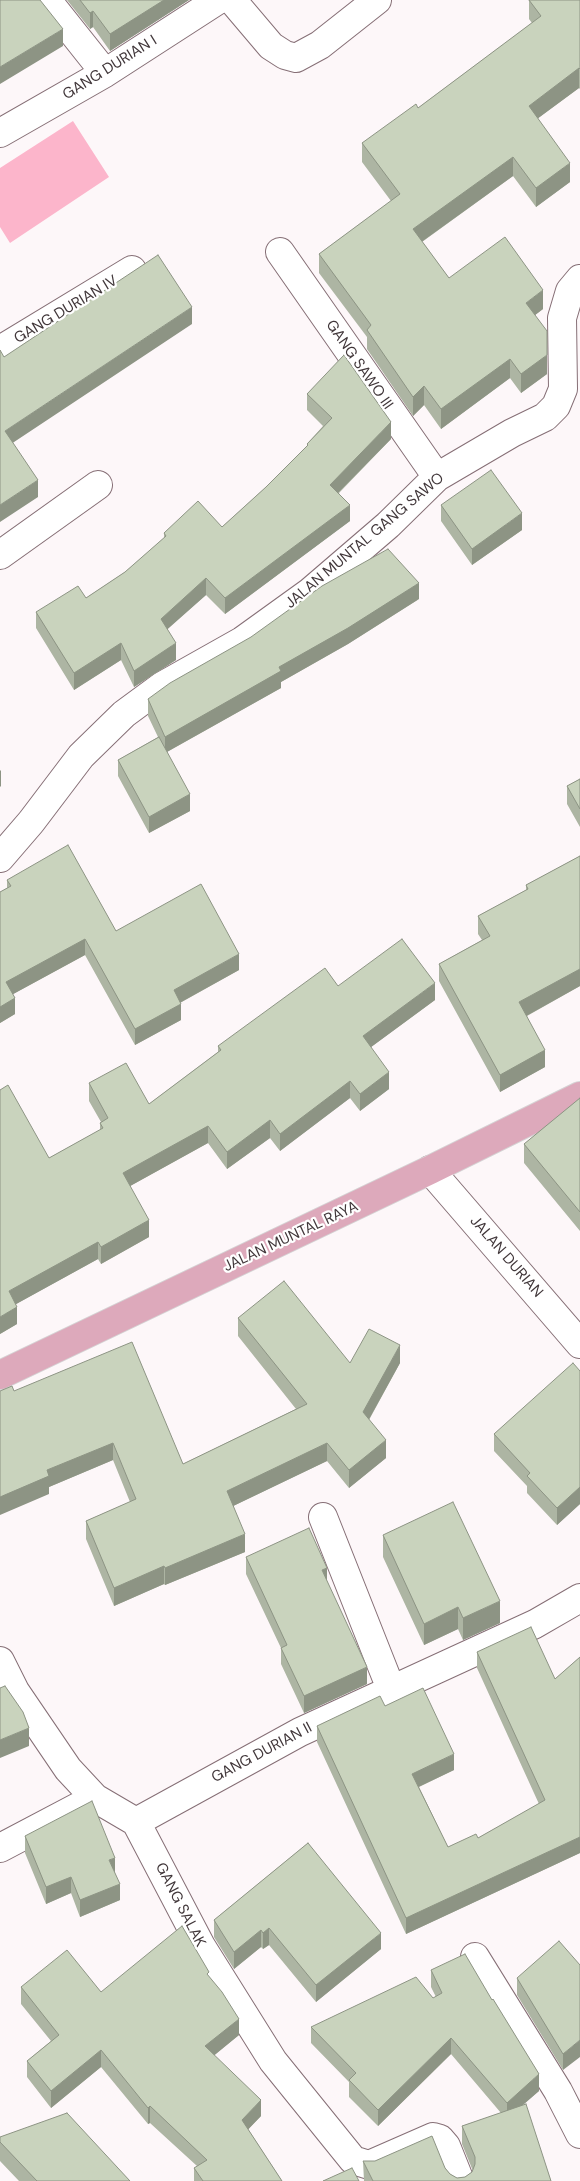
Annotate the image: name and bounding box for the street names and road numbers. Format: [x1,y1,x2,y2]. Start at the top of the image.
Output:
street label: GANG DURIAN I [60,32,160,104]
street label: GANG DURIAN IV [11,272,121,348]
street label: GANG SAWO III [322,317,396,413]
street label: JALAN MUNTAL GANG SAWO [282,469,448,613]
street label: JALAN MUNTAL RAYA [221,1198,361,1276]
street label: JALAN DURIAN [466,1213,546,1301]
street label: GANG DURIAN II [209,1719,315,1787]
street label: GANG SALAK [151,1860,209,1950]

